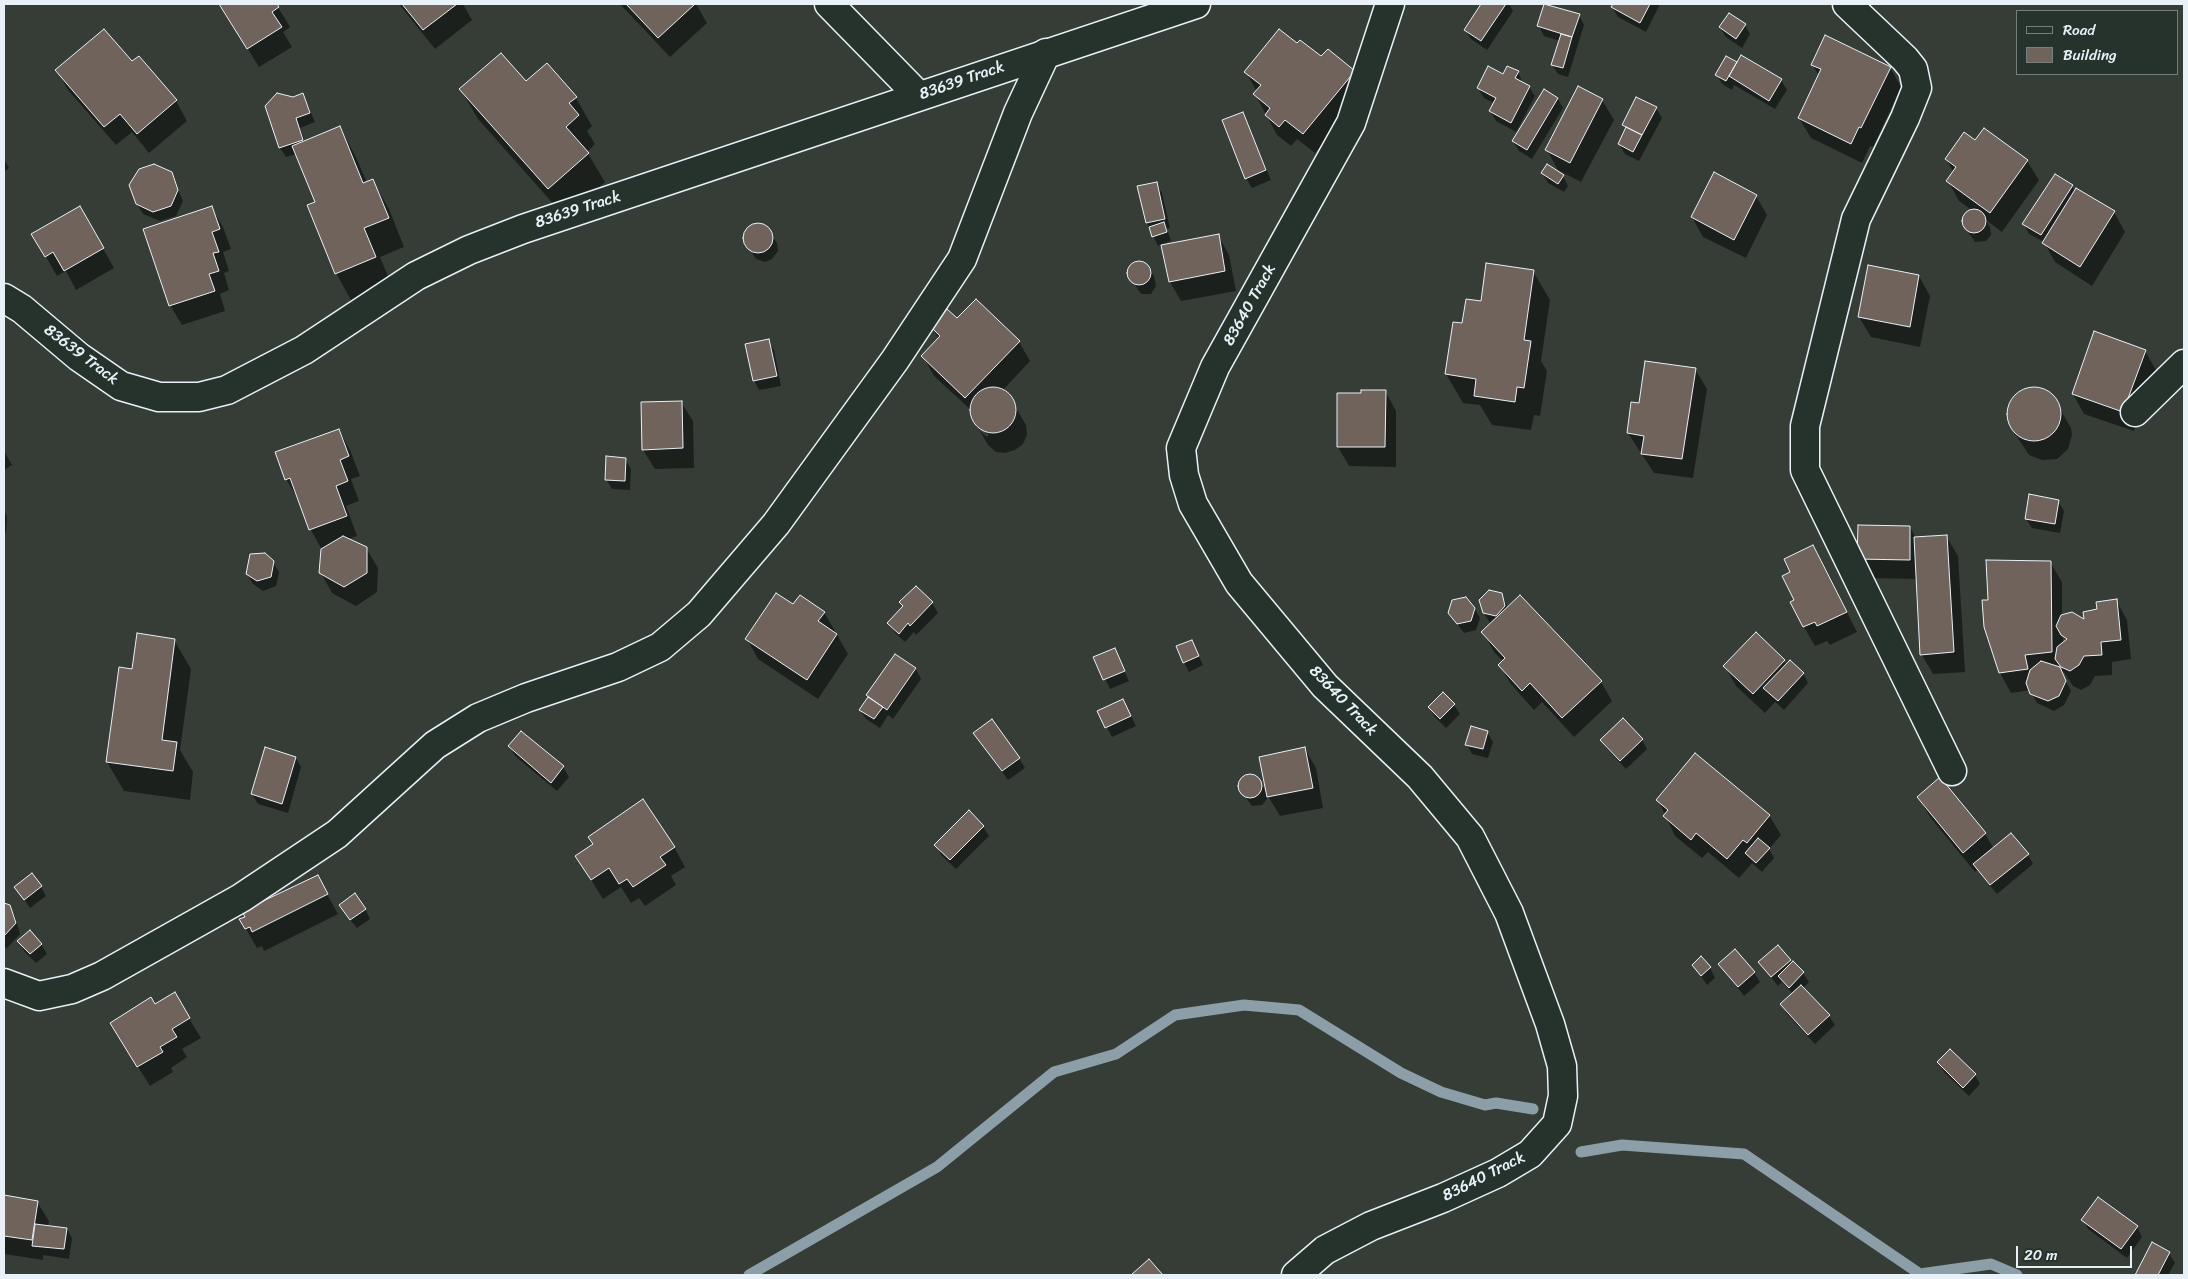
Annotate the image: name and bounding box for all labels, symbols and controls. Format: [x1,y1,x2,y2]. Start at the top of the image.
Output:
legend [2016,10,2178,75]
text: Road [2063,17,2095,43]
text: Building [2063,42,2117,68]
street label: 83639 Track [917,57,1007,105]
street label: 83639 Track [533,187,623,233]
street label: 83640 Track [1220,261,1280,349]
street label: 83639 Track [40,321,122,389]
street label: 83640 Track [1305,662,1381,740]
street label: 83640 Track [1439,1148,1529,1206]
scale bar [2018,1236,2134,1268]
text: 20 m [2024,1242,2058,1268]

